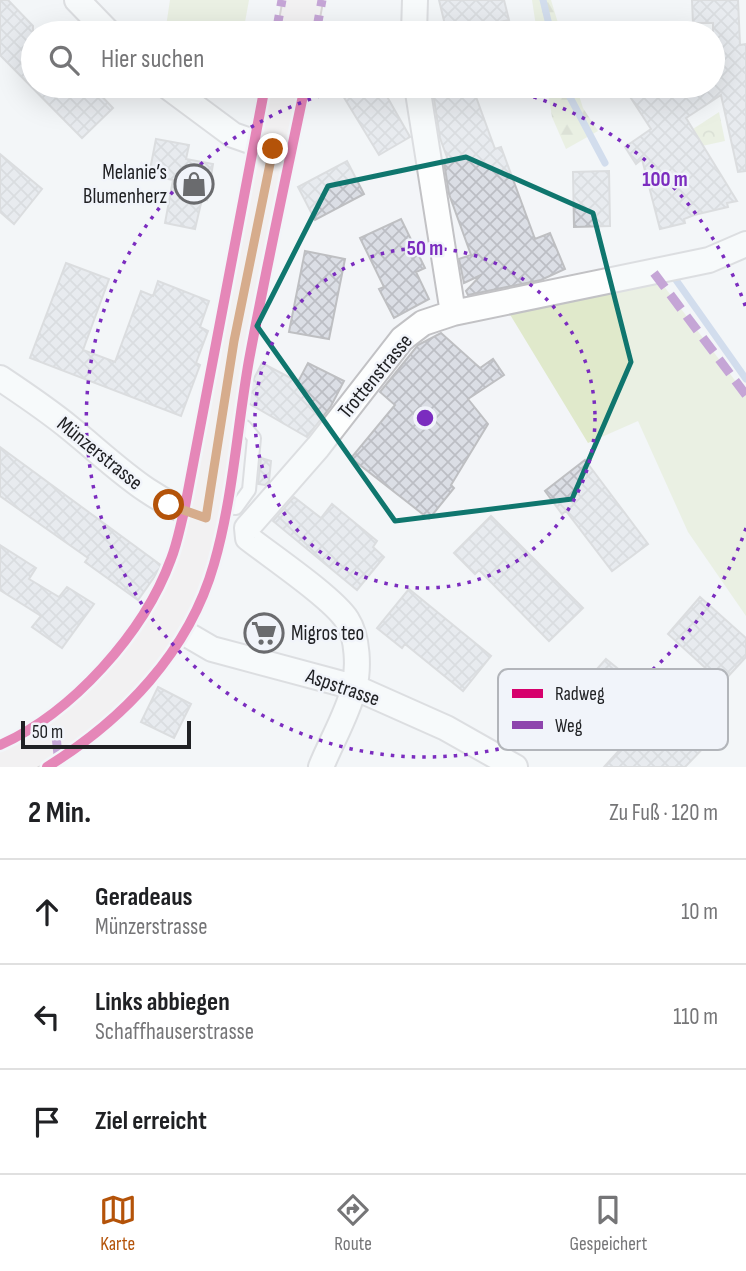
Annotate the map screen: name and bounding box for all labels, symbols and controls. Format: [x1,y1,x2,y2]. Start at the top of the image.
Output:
search box [21,21,725,98]
icon: search [45,41,83,79]
text: Hier suchen [101,44,204,75]
route end [257,133,288,164]
place label: Melanie’s Blumenherz [83,160,167,209]
shop icon: Melanie’s Blumenherz [173,163,215,205]
text: 100 m [642,167,688,192]
text: 50 m [407,236,443,261]
street label: Trottenstrasse [333,329,418,424]
centre of rings [413,406,437,430]
street label: Münzerstrasse [52,411,147,495]
route start [153,489,184,520]
supermarket icon: Migros teo [243,612,285,654]
place label: Migros teo [291,621,364,646]
street label: Aspstrasse [302,663,383,712]
legend [498,669,728,750]
text: Radweg [555,683,605,706]
text: Weg [555,715,583,738]
scale bar [21,718,191,750]
text: 50 m [32,721,63,744]
text: 2 Min. [28,795,91,831]
text: Zu Fuß · 120 m [609,799,718,827]
text: Geradeaus [95,882,193,913]
icon: ahead [28,893,66,931]
text: 10 m [681,898,718,926]
text: Münzerstrasse [95,913,207,941]
text: Links abbiegen [95,987,230,1018]
icon: left [28,998,66,1036]
text: 110 m [673,1003,718,1031]
text: Schaffhauserstrasse [95,1018,254,1046]
icon: arrive [28,1103,66,1141]
text: Ziel erreicht [95,1106,207,1137]
tab: Karte [99,1191,137,1256]
tab: Route [334,1191,372,1256]
tab: Gespeichert [569,1191,647,1256]

